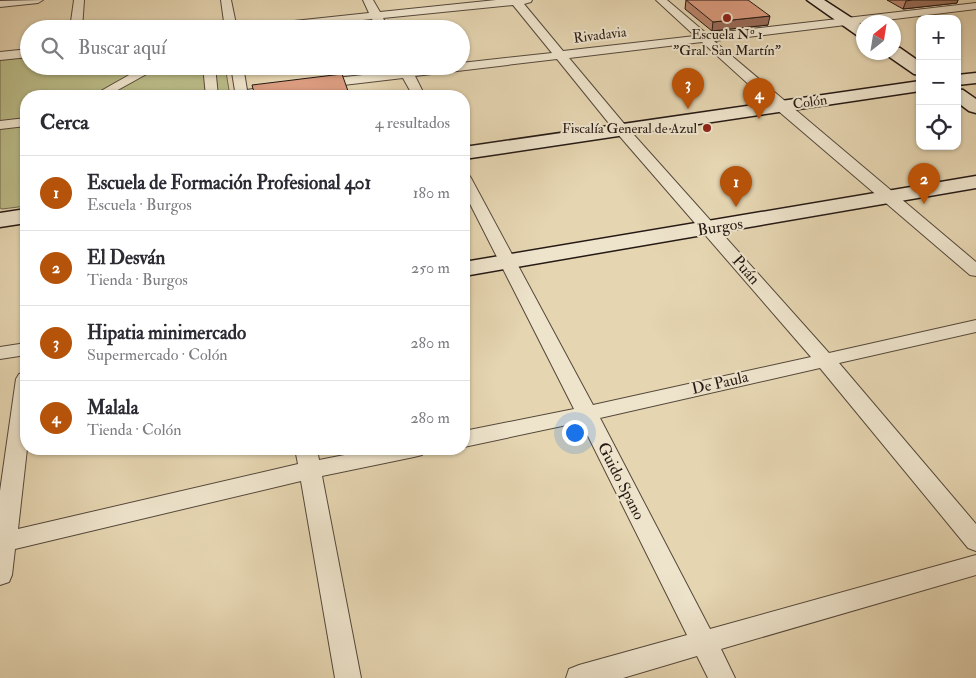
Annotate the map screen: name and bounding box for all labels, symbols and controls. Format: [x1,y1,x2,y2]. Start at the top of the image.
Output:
marker: Escuela Nº 1 "Gral. San Martín" [721,12,733,24]
north arrow [856,15,901,60]
map controls [916,15,961,150]
button: + [916,15,961,60]
search box [20,20,470,75]
street label: Rivadavia [572,23,628,47]
place label: Escuela Nº 1 "Gral. San Martín" [673,26,781,59]
icon: search [38,34,66,62]
text: Buscar aquí [78,36,166,60]
button: − [916,60,961,105]
pin: 3 [672,68,704,109]
pin: 4 [743,78,775,119]
street label: Colón [792,91,828,113]
button: locate [916,105,961,150]
text: Cerca [40,109,89,136]
text: 4 resultados [375,113,450,133]
place label: Fiscalía General de Azul [562,120,697,137]
marker: Fiscalía General de Azul [701,122,713,134]
pin: 2 [908,163,940,204]
pin: 1 [720,166,752,207]
text: Escuela de Formación Profesional 401 [87,171,371,195]
text: 1 [53,183,59,203]
text: 180 m [413,183,450,203]
text: Escuela · Burgos [87,195,192,215]
street label: Burgos [696,214,744,240]
text: El Desván [87,246,165,270]
street label: Puán [728,251,764,289]
text: 2 [52,258,60,278]
text: 250 m [411,258,450,278]
text: Tienda · Burgos [87,270,188,290]
text: Hipatia minimercado [87,321,246,345]
text: 3 [53,333,59,353]
text: 280 m [410,333,450,353]
text: Supermercado · Colón [87,345,228,365]
street label: De Paula [690,367,751,399]
text: Malala [87,396,138,420]
text: 4 [52,408,60,428]
text: 280 m [410,408,450,428]
text: Tienda · Colón [87,420,181,440]
your location [562,420,588,446]
street label: Guido Spano [592,439,649,524]

